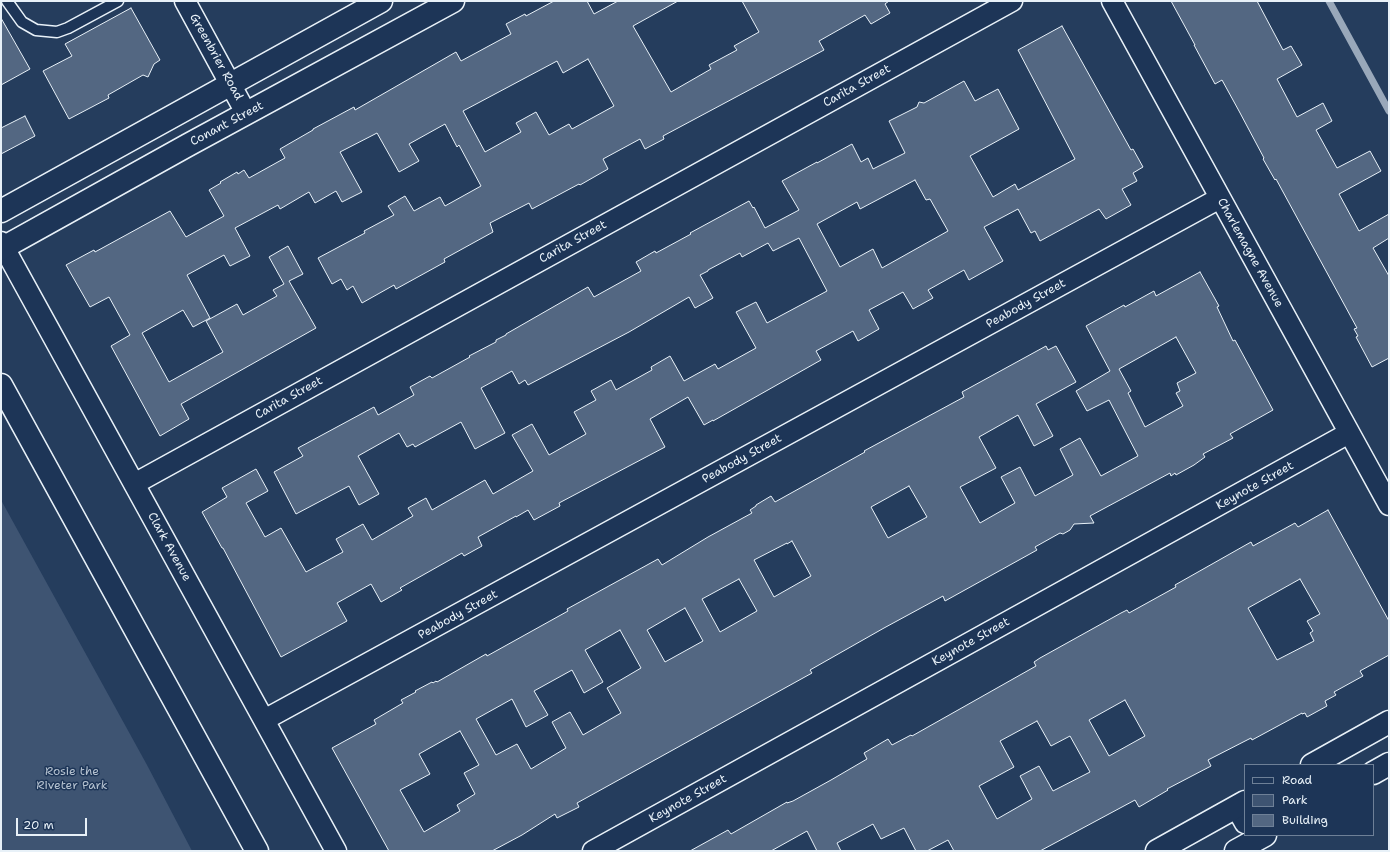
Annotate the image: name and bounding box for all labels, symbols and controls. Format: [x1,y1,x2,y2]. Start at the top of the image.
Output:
street label: Greenbrier Road [186,11,246,103]
street label: Carita Street [821,62,893,110]
street label: Conant Street [188,99,266,149]
street label: Charlemagne Avenue [1214,196,1286,310]
street label: Carita Street [537,218,609,266]
street label: Peabody Street [984,276,1068,332]
street label: Carita Street [253,374,325,422]
street label: Peabody Street [700,431,784,487]
street label: Keynote Street [1214,459,1296,513]
street label: Clark Avenue [144,510,194,584]
street label: Peabody Street [416,587,500,643]
street label: Keynote Street [930,615,1012,669]
legend [1244,764,1374,836]
park label: Rosie the Riveter Park [36,765,108,793]
street label: Keynote Street [647,772,729,826]
text: Road [1282,772,1312,788]
text: Park [1282,792,1308,808]
scale bar [18,810,89,836]
text: Building [1282,812,1328,828]
text: 20 m [23,817,54,833]

